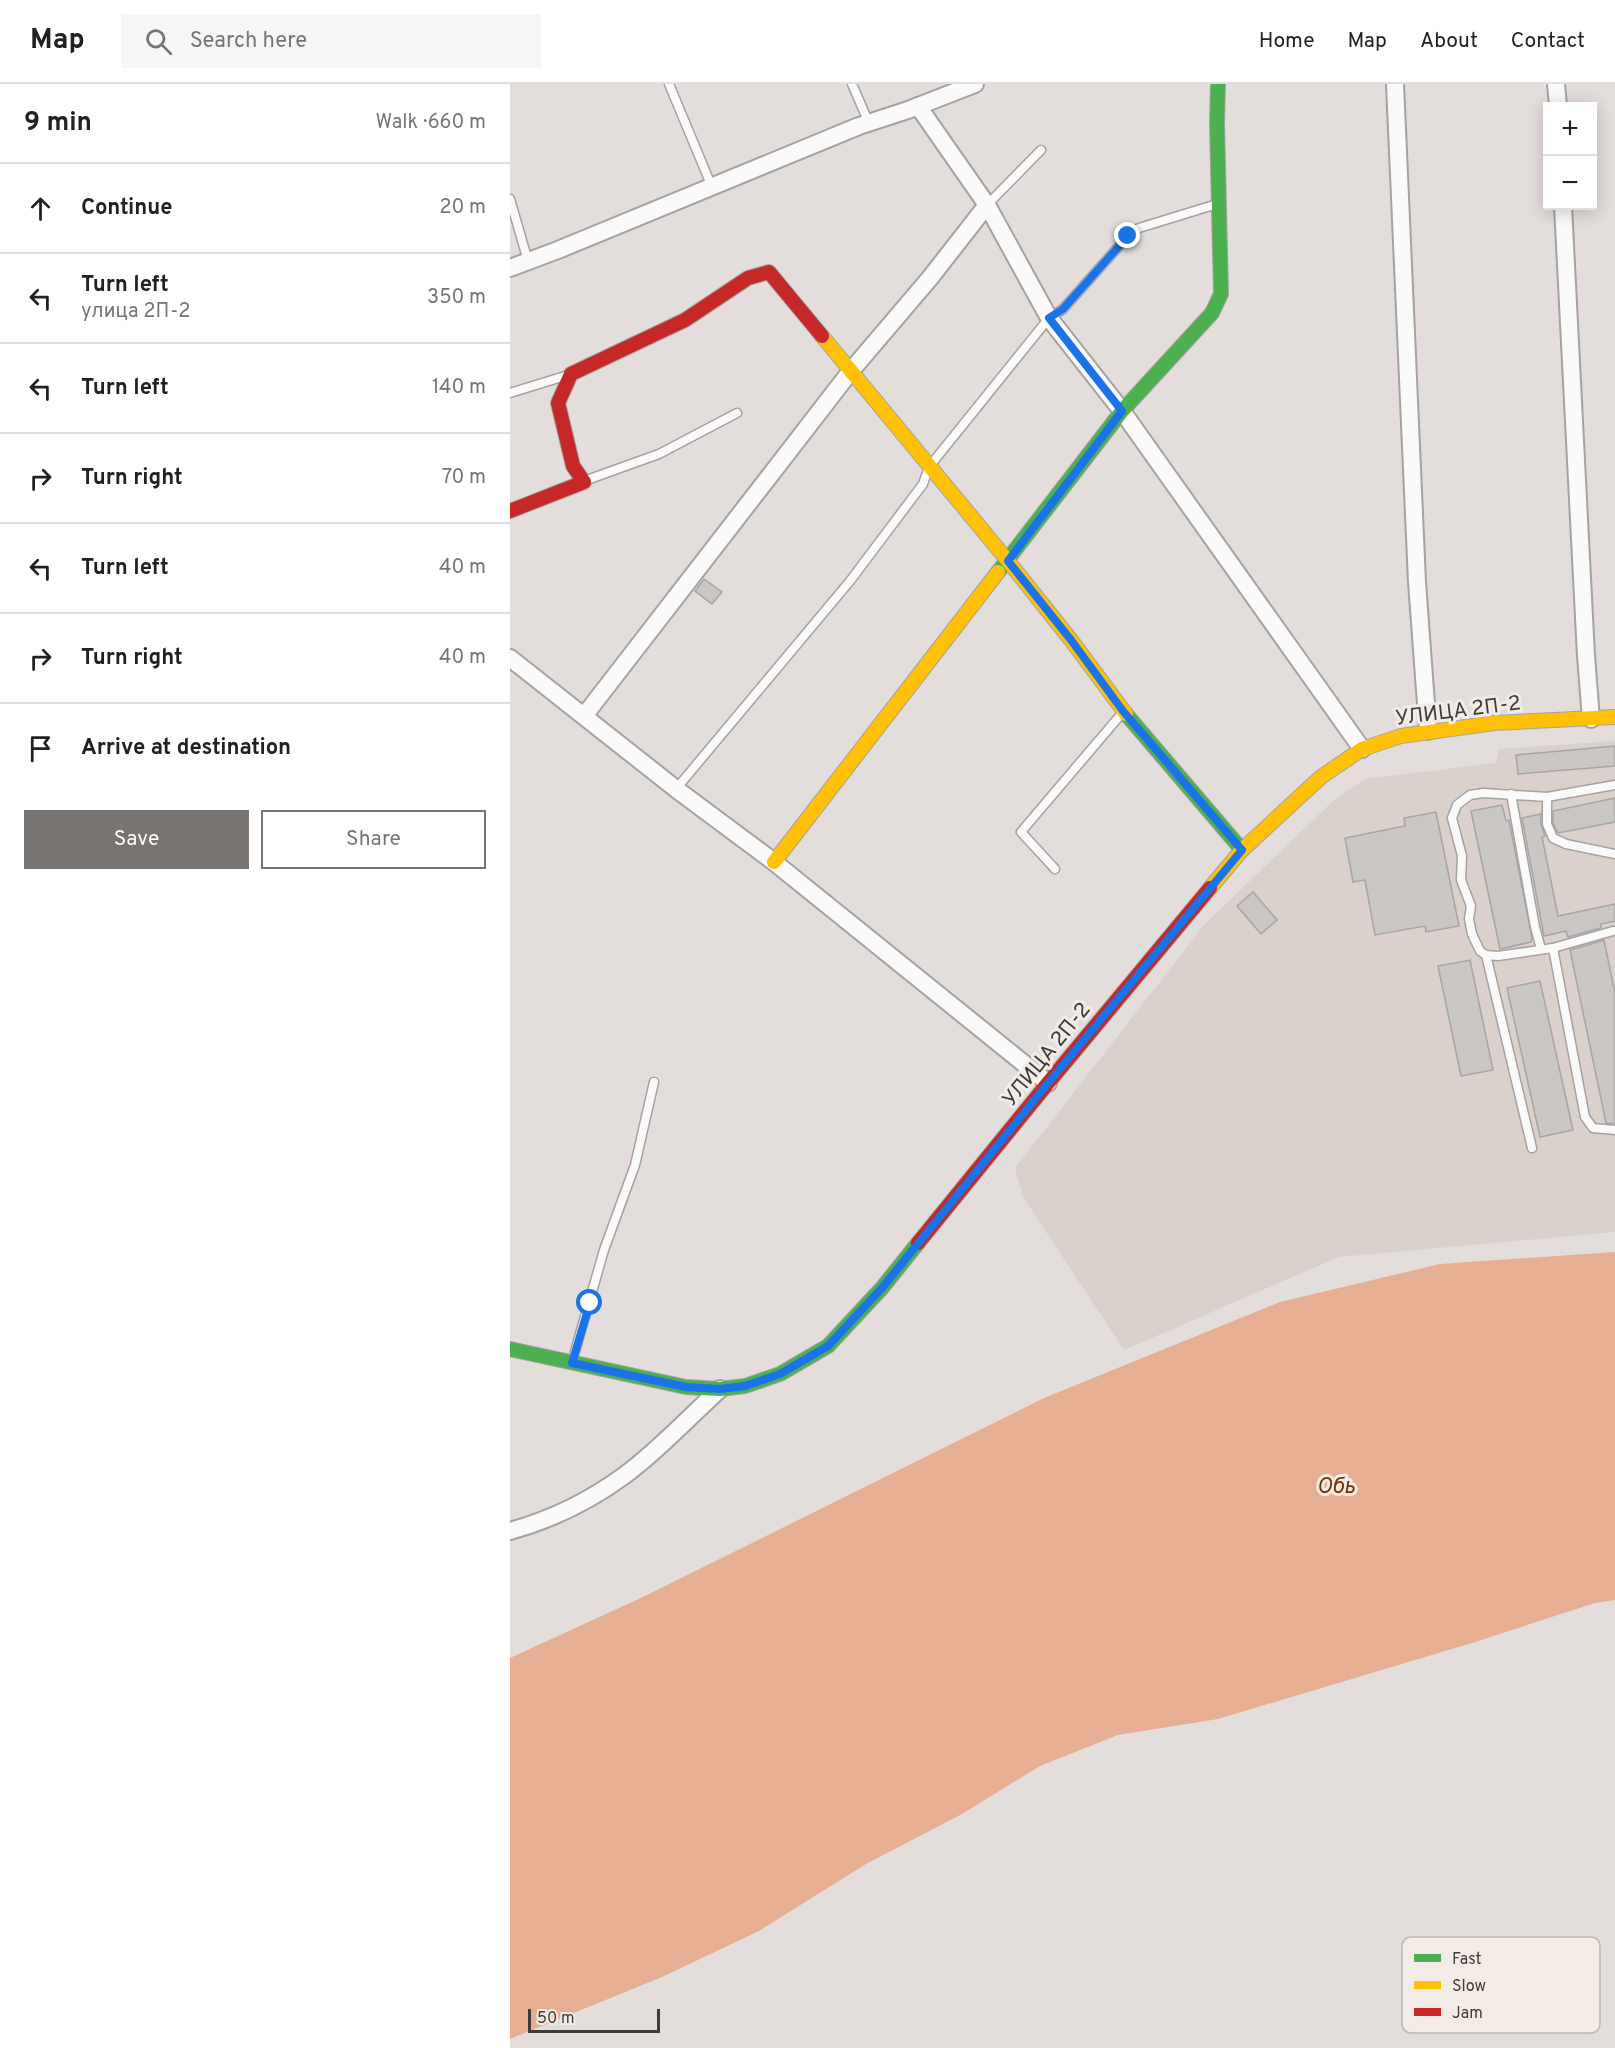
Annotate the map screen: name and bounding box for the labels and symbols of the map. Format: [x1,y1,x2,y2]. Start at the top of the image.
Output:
route end [1114,222,1140,248]
street label: УЛИЦА 2П-2 [1394,690,1522,733]
street label: УЛИЦА 2П-2 [997,997,1097,1112]
route start [576,1289,602,1315]
water label: Обь [1317,1474,1355,1501]
legend [1402,1937,1600,2033]
text: Fast [1452,1950,1482,1970]
text: Slow [1452,1977,1486,1997]
text: Jam [1452,2004,1483,2024]
scale bar [528,2006,660,2034]

